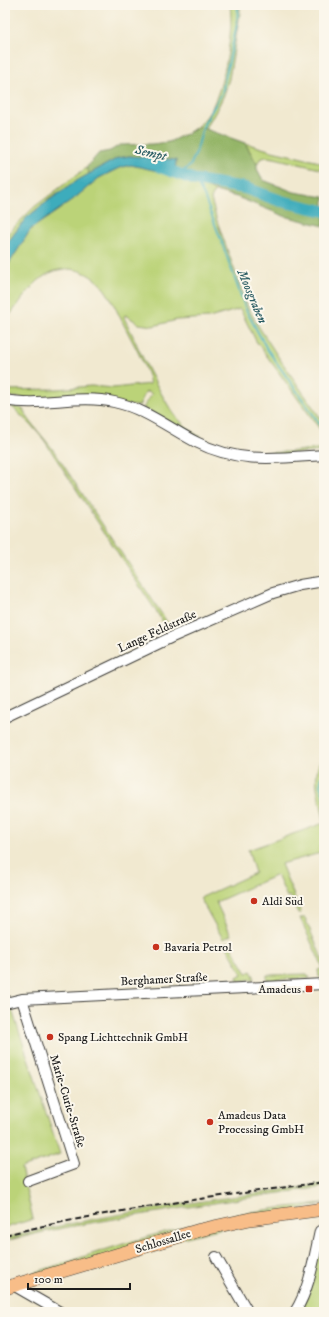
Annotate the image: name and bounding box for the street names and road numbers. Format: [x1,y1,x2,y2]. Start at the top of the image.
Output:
street label: Lange Feldstraße [116,607,199,656]
street label: Berghamer Straße [120,970,208,989]
street label: Marie-Curie-Straße [46,1053,89,1150]
street label: Schlossallee [134,1226,193,1257]

